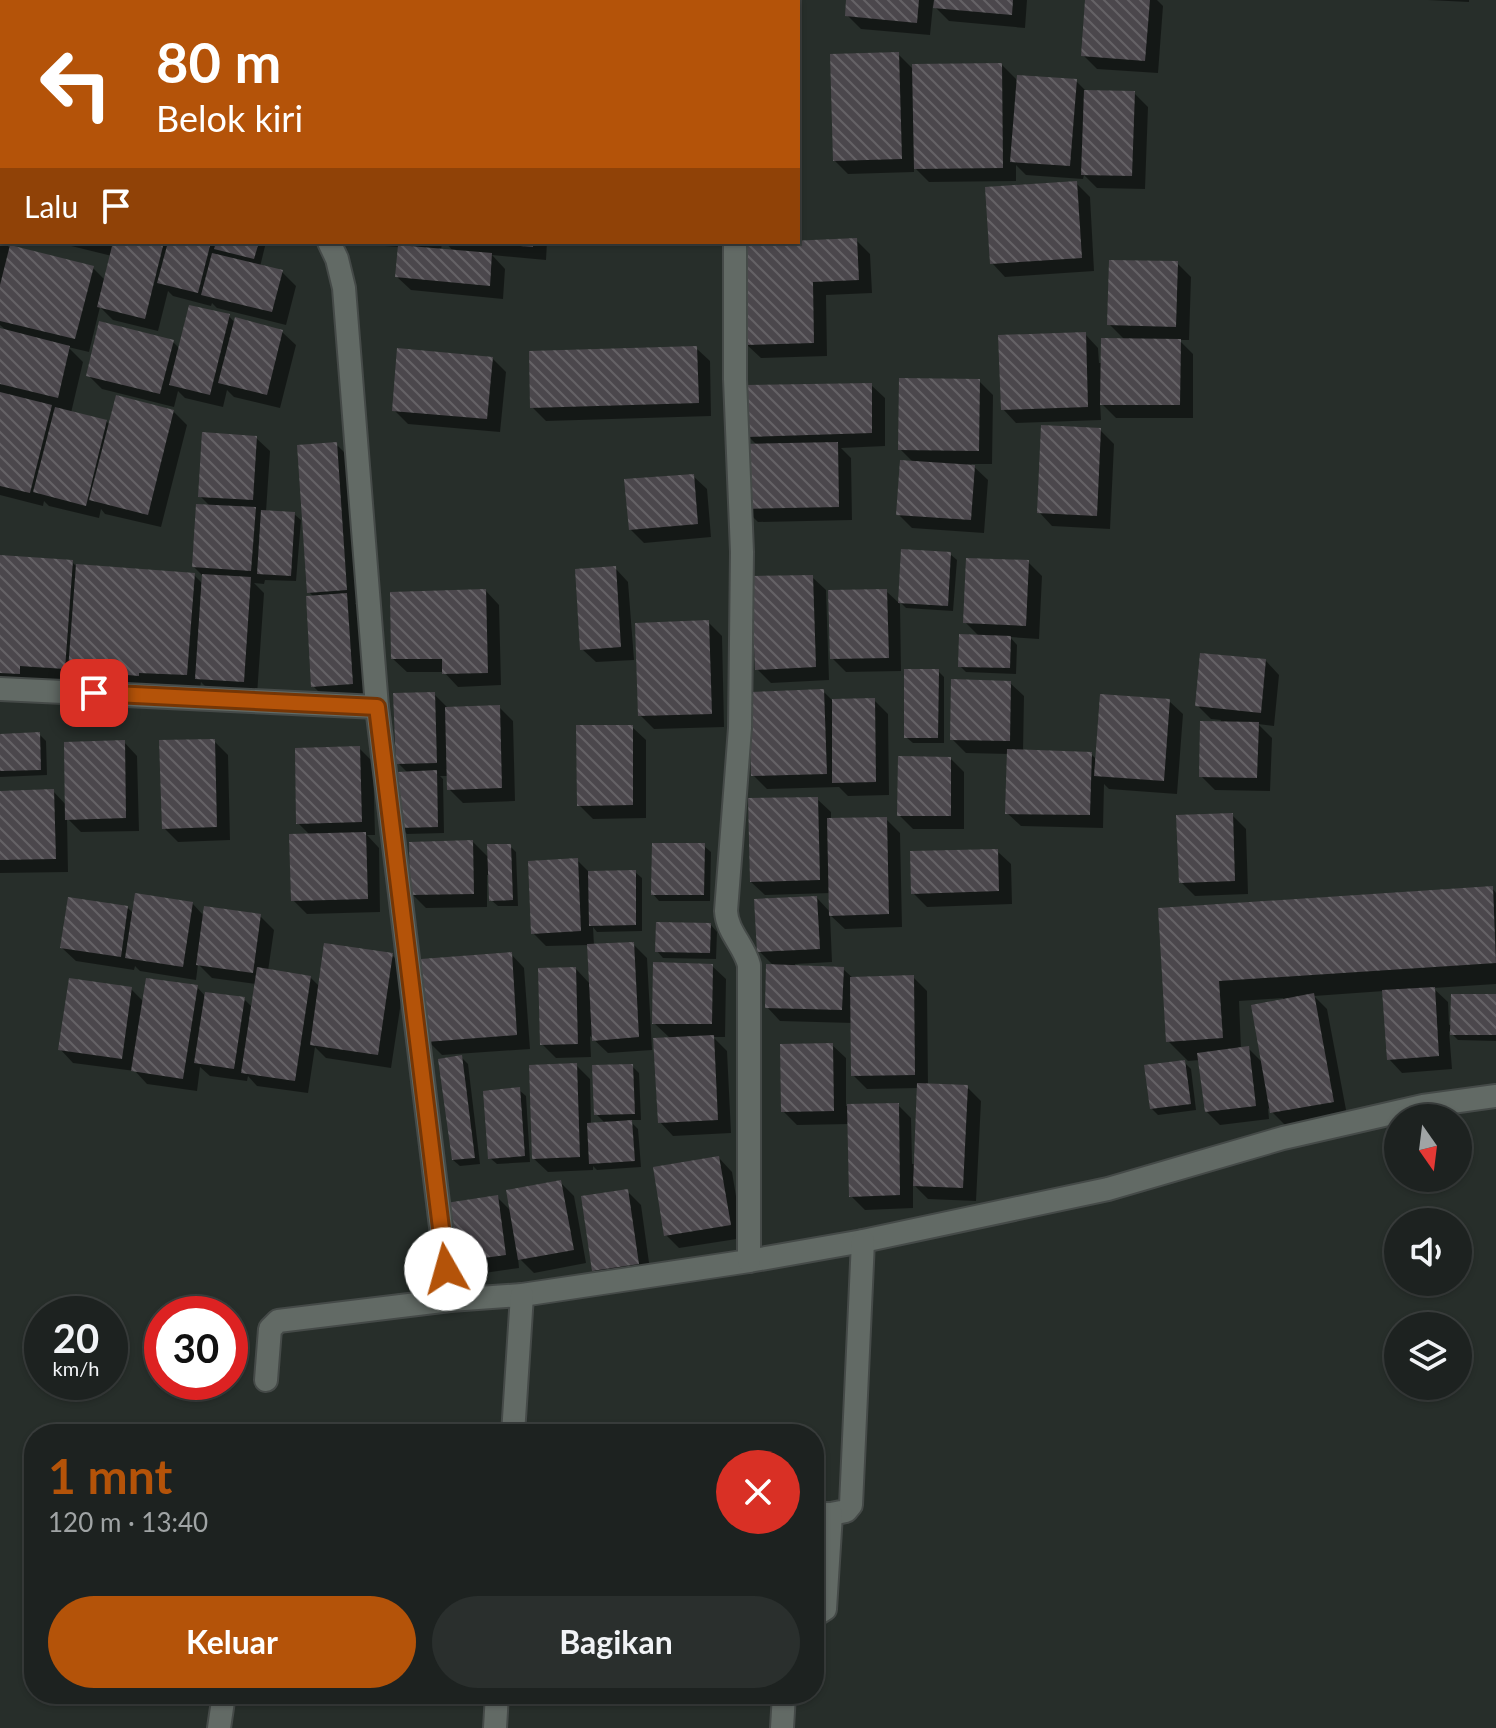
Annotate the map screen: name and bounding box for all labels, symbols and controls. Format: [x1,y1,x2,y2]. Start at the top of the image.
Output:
text: 80 m [156,28,281,95]
icon: left [24,32,128,136]
text: Belok kiri [156,96,303,140]
icon: arrive [94,184,138,228]
text: Lalu [24,188,78,224]
pin [60,659,128,727]
icon: arrive [72,671,116,715]
north arrow [1384,1104,1472,1192]
map controls [1384,1104,1472,1400]
button: sound [1384,1208,1472,1296]
position arrow [404,1227,488,1311]
speed limit sign: 30 [144,1296,248,1400]
button: layers [1384,1312,1472,1400]
text: 20 [53,1314,99,1362]
text: km/h [53,1356,99,1380]
text: 1 mnt [48,1447,172,1504]
button: close [716,1450,800,1534]
text: 120 m · 13:40 [48,1506,208,1538]
button: Keluar [48,1596,416,1688]
button: Bagikan [432,1596,800,1688]

